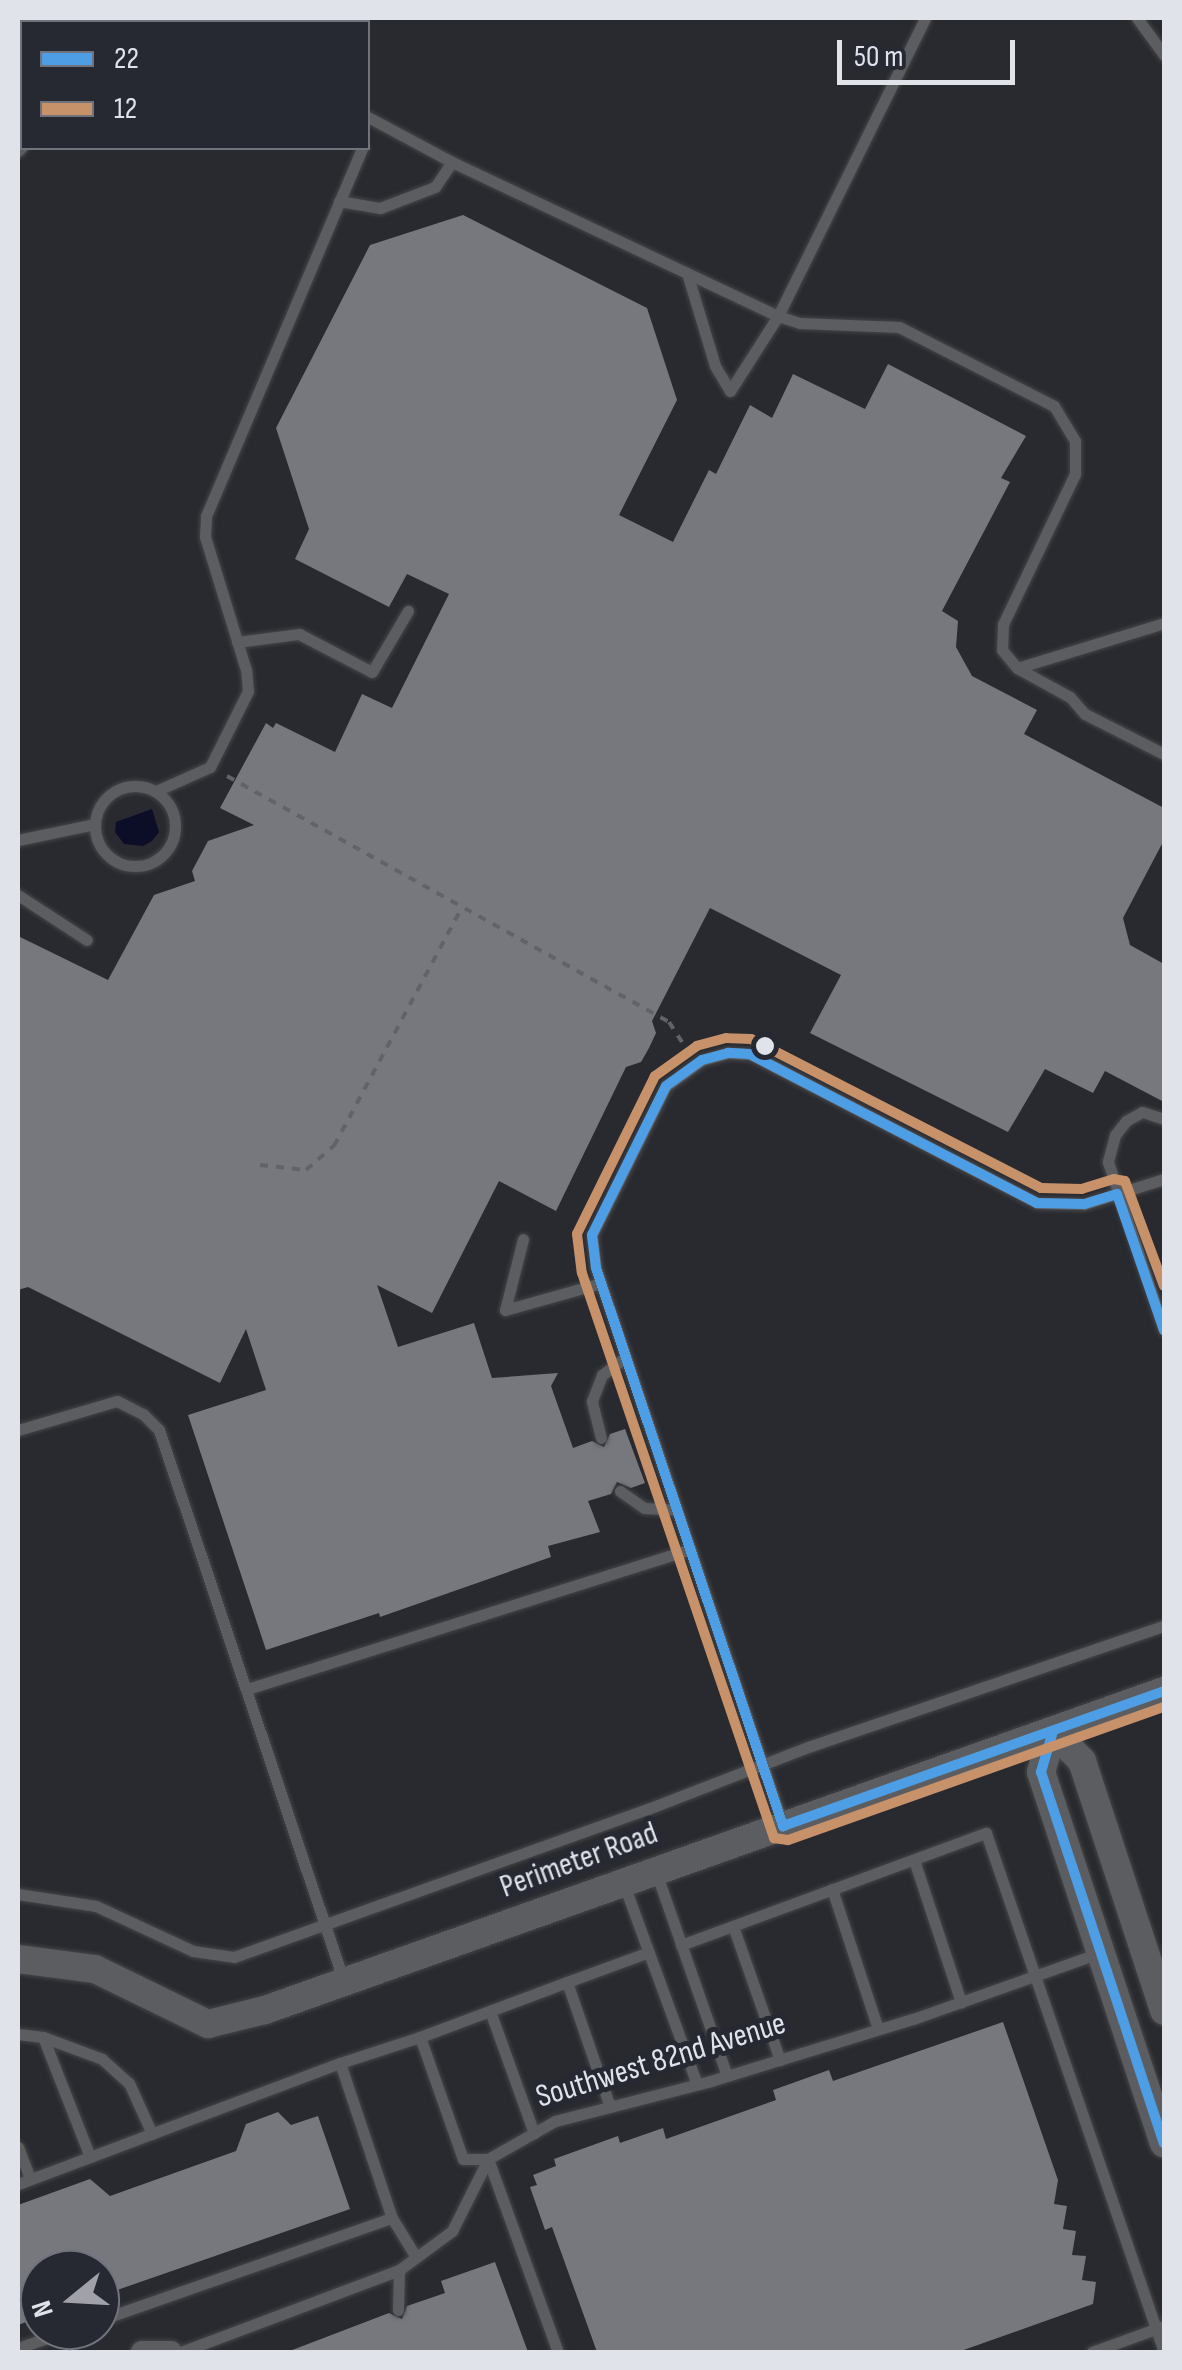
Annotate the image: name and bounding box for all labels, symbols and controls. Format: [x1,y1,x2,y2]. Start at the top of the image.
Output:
legend [20,20,370,150]
scale bar [842,20,1020,82]
text: 50 m [854,39,903,75]
text: 22 [114,41,139,77]
text: 12 [114,91,137,127]
unlabelled marker [755,1036,775,1056]
street label: Perimeter Road [495,1815,663,1907]
street label: Southwest 82nd Avenue [532,2005,790,2117]
north arrow [20,2250,120,2350]
text: N [25,2297,61,2321]

